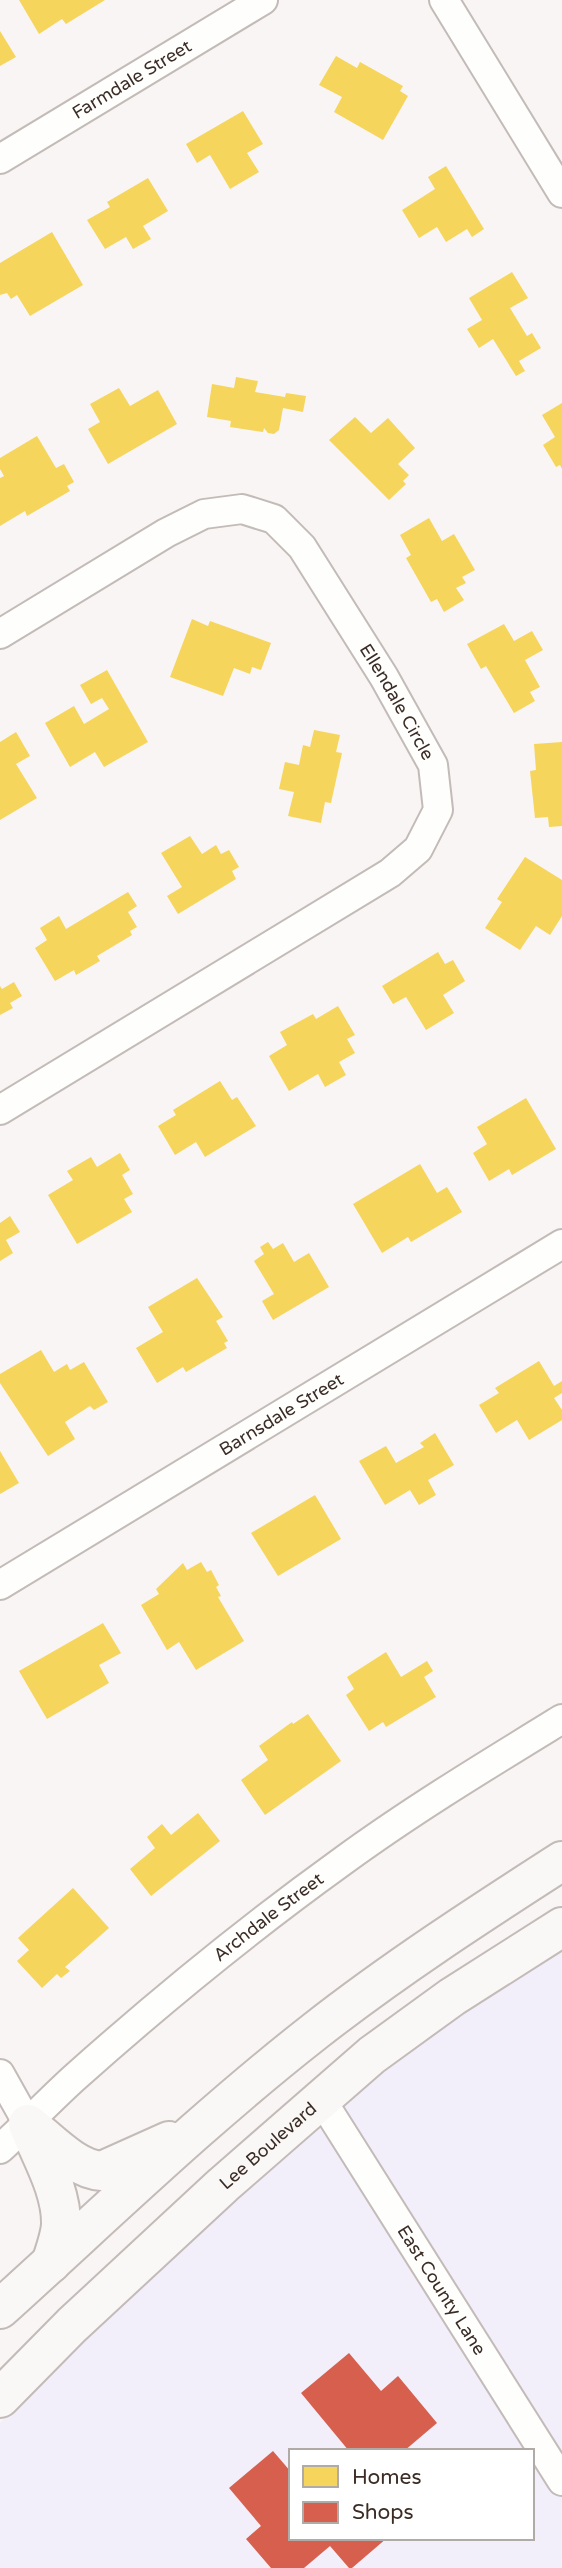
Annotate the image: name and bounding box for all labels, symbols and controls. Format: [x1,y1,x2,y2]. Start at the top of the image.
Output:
street label: Farmdale Street [68,35,196,124]
street label: Ellendale Circle [355,640,439,764]
street label: Barnsdale Street [215,1368,348,1460]
street label: Archdale Street [209,1868,328,1966]
street label: Lee Boulevard [215,2097,321,2194]
street label: East County Lane [392,2221,491,2359]
legend [289,2449,534,2540]
text: Homes [352,2465,422,2490]
text: Shops [352,2500,414,2525]

